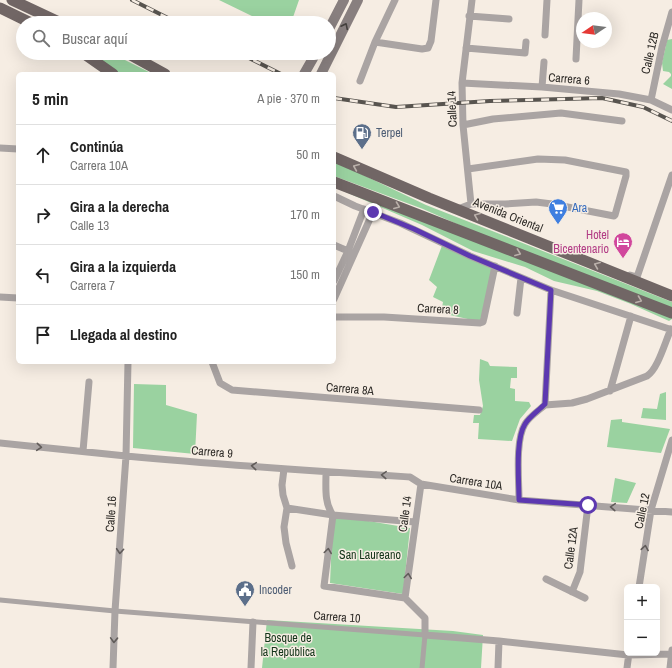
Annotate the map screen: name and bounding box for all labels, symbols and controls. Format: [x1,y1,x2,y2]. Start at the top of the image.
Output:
north arrow [576,12,612,48]
search box [16,16,336,60]
one-way arrow [340,23,348,31]
icon: search [30,27,52,49]
text: Buscar aquí [62,28,128,49]
street label: Calle 12B [637,30,663,76]
street label: Carrera 6 [548,69,590,89]
text: 5 min [32,87,68,110]
text: A pie · 370 m [257,90,320,107]
street label: Calle 14 [443,90,461,127]
fuel station icon: Terpel [351,122,373,150]
place label: Terpel [376,125,403,141]
text: Continúa [70,136,123,157]
icon: ahead [32,144,54,166]
text: 50 m [296,146,320,163]
text: Carrera 10A [70,157,128,174]
one-way arrow [353,163,360,171]
street label: Avenida Oriental [470,193,545,236]
text: Gira a la derecha [70,196,169,217]
supermarket icon: Ara [547,197,569,225]
place label: Ara [571,200,588,216]
one-way arrow [393,201,400,209]
route end [364,203,382,221]
icon: right [32,204,54,226]
text: 170 m [290,206,320,223]
one-way arrow [473,213,480,221]
text: Calle 13 [70,217,109,234]
place label: Hotel Bicentenario [553,227,609,257]
hotel icon: Hotel Bicentenario [612,231,634,259]
one-way arrow [514,249,521,257]
text: Gira a la izquierda [70,256,176,277]
one-way arrow [594,262,601,270]
icon: left [32,264,54,286]
text: 150 m [290,266,320,283]
text: Carrera 7 [70,277,115,294]
one-way arrow [635,296,642,304]
street label: Carrera 8 [417,300,459,318]
icon: arrive [32,324,54,346]
text: Llegada al destino [70,324,177,345]
street label: Carrera 8A [325,379,375,399]
one-way arrow [36,442,42,451]
street label: Carrera 9 [191,442,233,462]
one-way arrow [251,462,257,471]
street label: Carrera 10A [448,470,504,494]
one-way arrow [381,471,387,480]
street label: Calle 12 [630,492,654,530]
street label: Calle 14 [395,494,416,533]
street label: Calle 16 [102,495,120,533]
route start [579,496,597,514]
one-way arrow [610,503,616,512]
street label: Calle 12A [560,525,582,570]
one-way arrow [640,545,649,552]
park label: San Laureano [339,547,401,563]
one-way arrow [115,548,124,554]
one-way arrow [323,548,332,554]
one-way arrow [403,573,412,579]
public building icon: Incoder [234,579,256,607]
place label: Incoder [259,582,293,598]
map controls [624,584,660,656]
button: + [624,584,660,620]
street label: Carrera 10 [313,607,361,627]
button: − [624,620,660,656]
park label: Bosque de la República [261,630,316,660]
one-way arrow [110,637,119,643]

